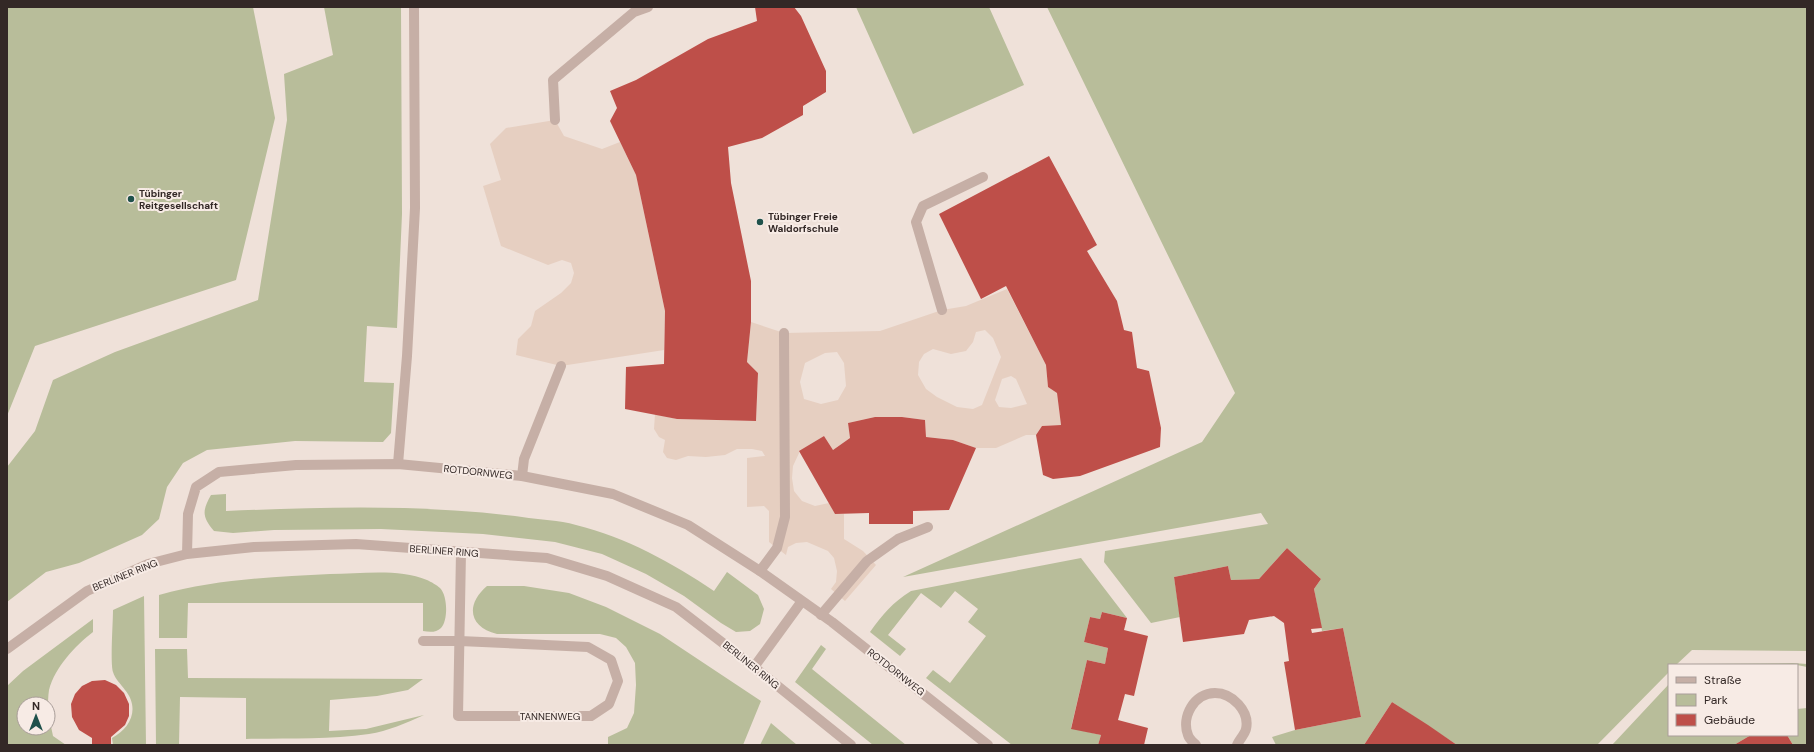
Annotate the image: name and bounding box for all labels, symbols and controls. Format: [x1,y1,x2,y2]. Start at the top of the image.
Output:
place label: Tübinger Reitgesellschaft [139,187,218,212]
marker: Tübinger Reitgesellschaft [126,194,136,204]
place label: Tübinger Freie Waldorfschule [768,210,839,235]
marker: Tübinger Freie Waldorfschule [755,217,765,227]
street label: ROTDORNWEG [443,462,513,482]
street label: BERLINER RING [409,542,479,560]
street label: BERLINER RING [90,556,160,594]
street label: BERLINER RING [720,638,782,692]
street label: ROTDORNWEG [865,646,927,698]
legend [1668,664,1798,736]
text: Straße [1704,672,1741,688]
text: Park [1704,692,1728,708]
north arrow [16,696,56,736]
text: N [32,699,40,713]
street label: TANNENWEG [520,710,580,723]
text: Gebäude [1704,712,1755,728]

